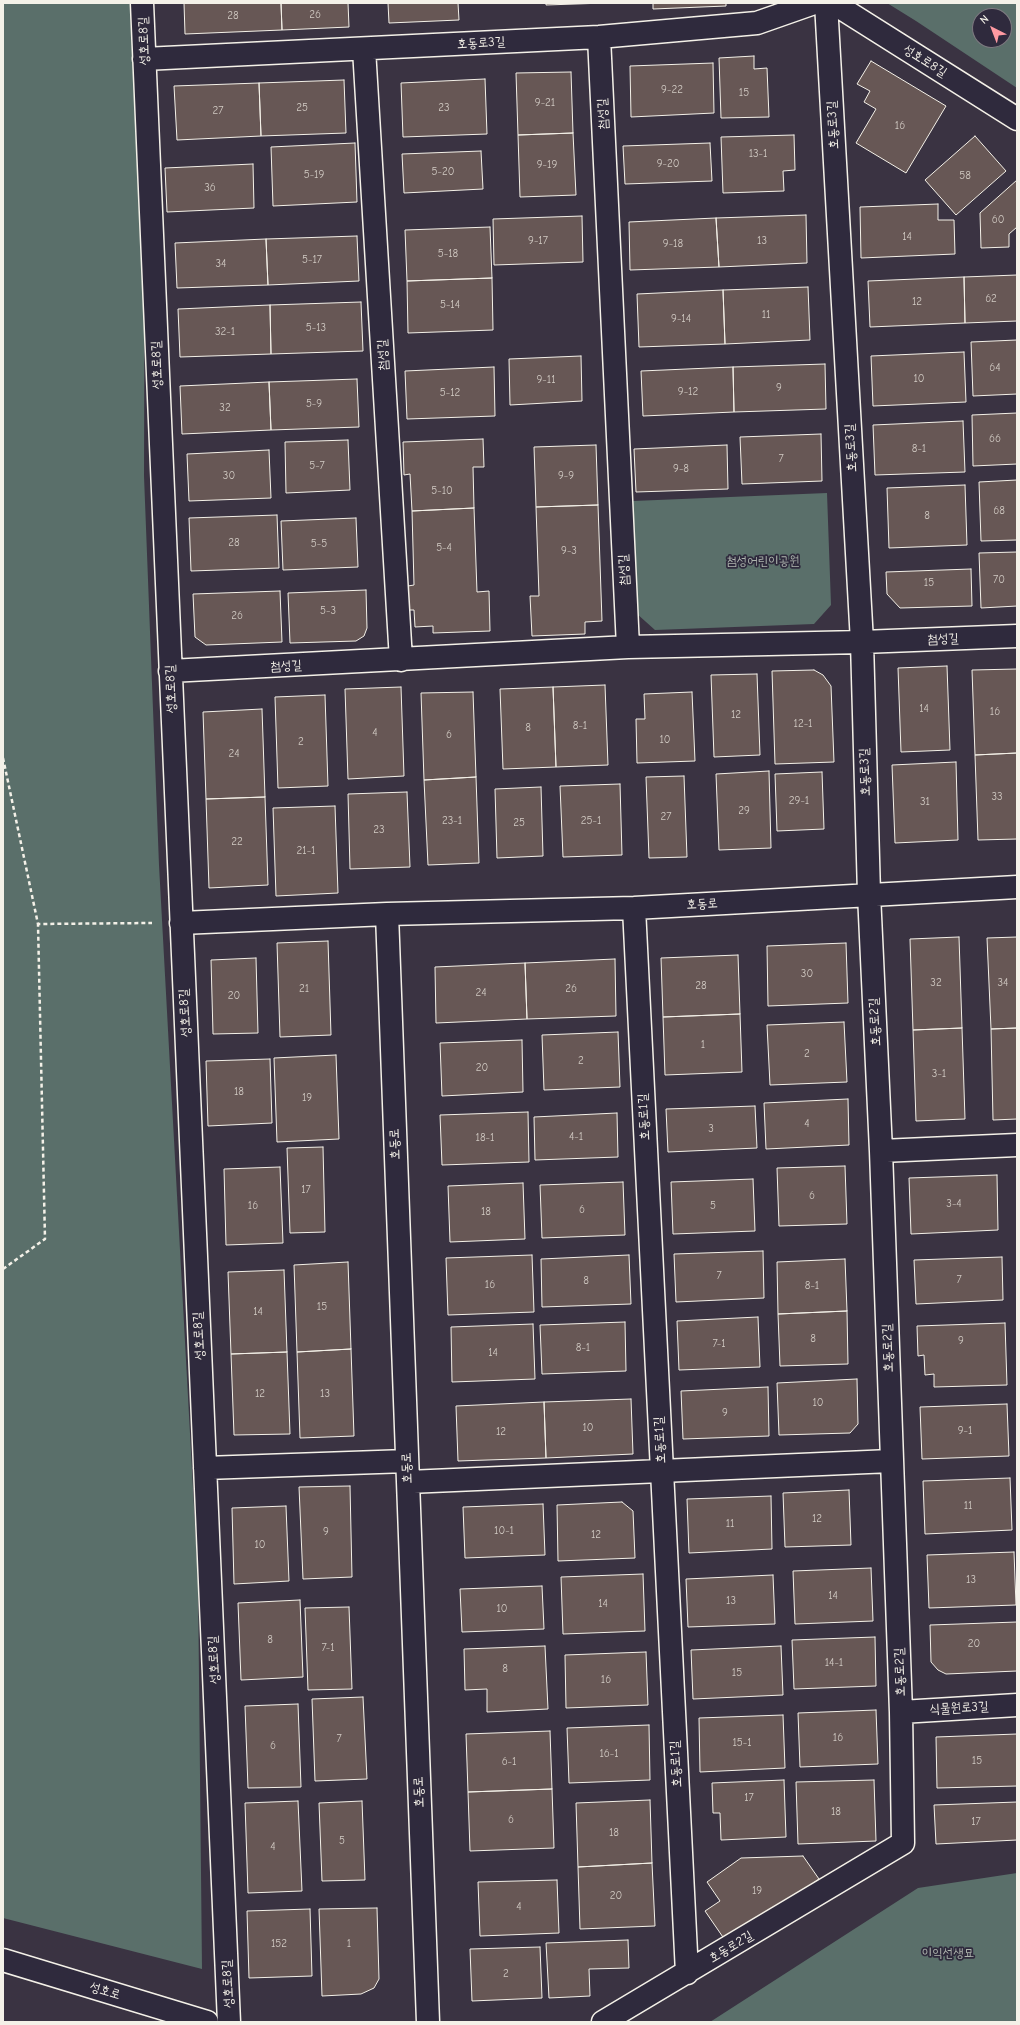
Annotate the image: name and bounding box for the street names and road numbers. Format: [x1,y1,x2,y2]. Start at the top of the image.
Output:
street label: 성호로8길 [135,16,153,66]
street label: 호동로3길 [456,34,506,52]
street label: 성호로8길 [900,42,950,80]
street label: 첨성길 [594,98,612,130]
street label: 호동로3길 [824,100,842,150]
street label: 첨성길 [374,339,392,371]
street label: 성호로8길 [148,340,166,390]
street label: 호동로3길 [842,423,860,473]
street label: 첨성길 [615,554,633,586]
street label: 첨성길 [927,631,959,647]
street label: 첨성길 [270,657,302,675]
street label: 성호로8길 [162,664,180,714]
street label: 호동로3길 [856,748,874,796]
street label: 호동로 [686,895,718,913]
street label: 성호로8길 [176,988,194,1038]
street label: 호동로2길 [866,997,884,1047]
street label: 호동로1길 [635,1093,653,1141]
street label: 호동로 [387,1128,403,1160]
street label: 성호로8길 [190,1311,208,1361]
street label: 호동로2길 [879,1323,897,1373]
street label: 호동로1길 [651,1416,669,1464]
street label: 호동로 [399,1452,415,1484]
street label: 성호로8길 [205,1635,223,1685]
street label: 호동로2길 [891,1647,909,1697]
street label: 식물원로3길 [929,1699,989,1717]
street label: 호동로1길 [667,1740,685,1788]
street label: 호동로 [411,1776,427,1808]
street label: 호동로2길 [706,1928,756,1966]
street label: 성호로8길 [219,1959,237,2009]
street label: 성호로 [88,1979,122,2003]

